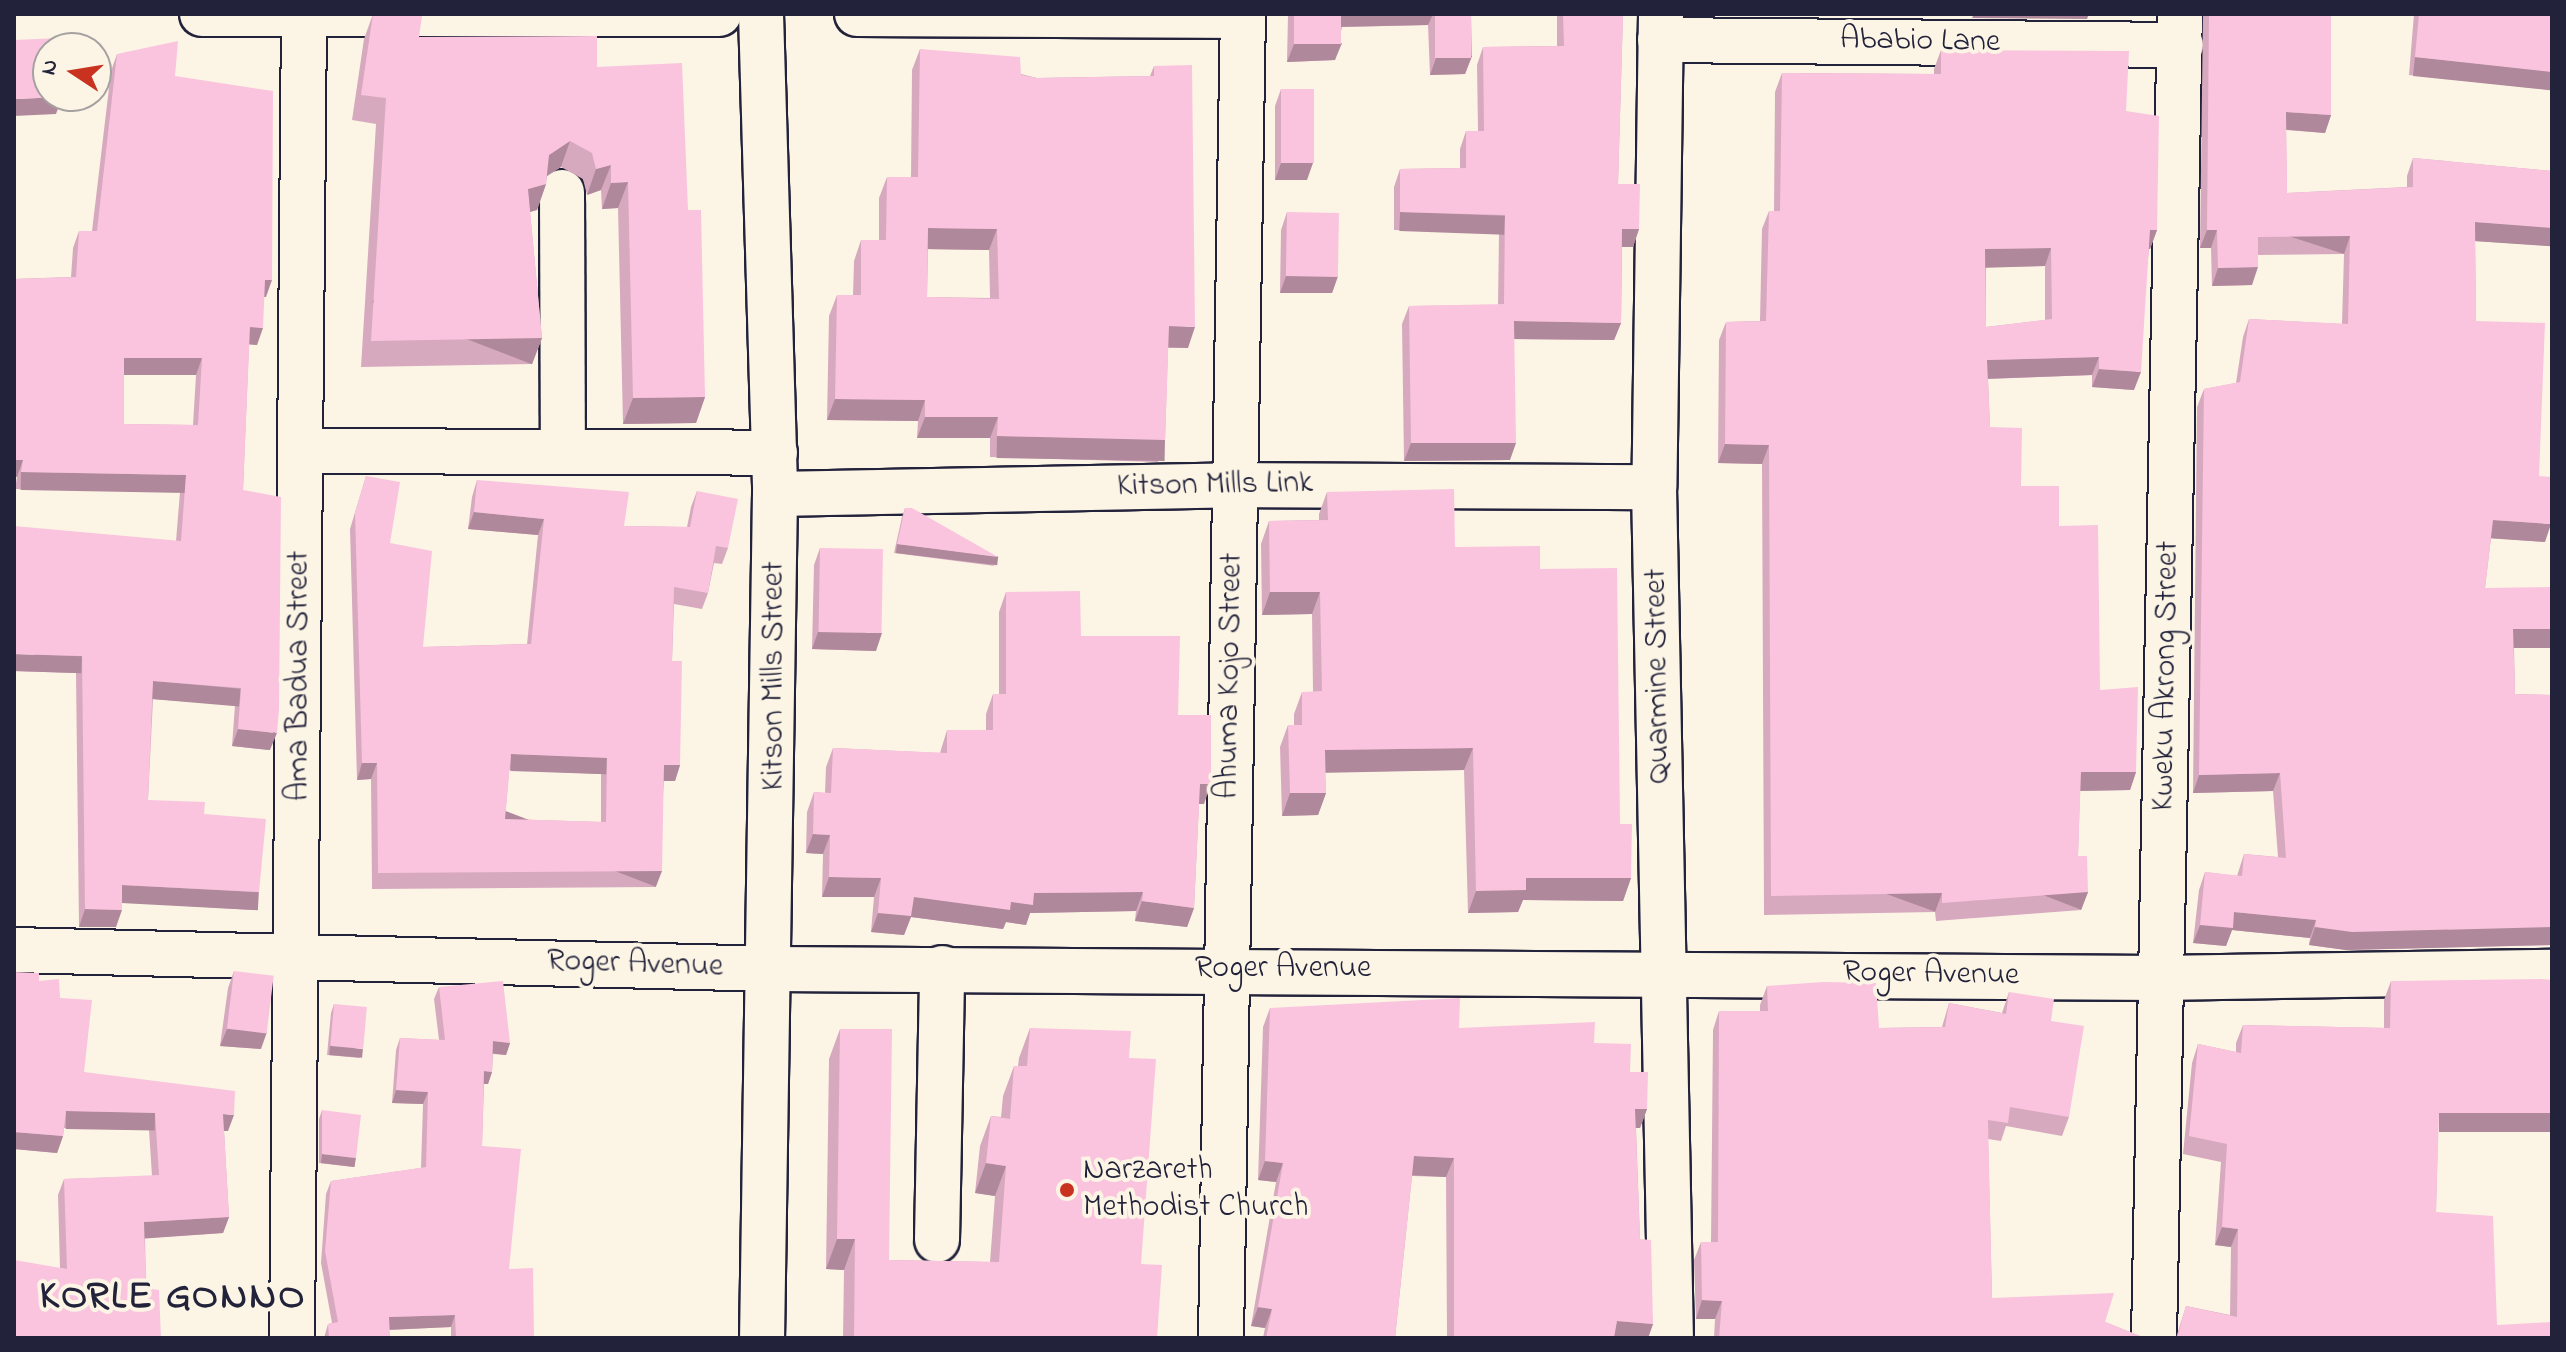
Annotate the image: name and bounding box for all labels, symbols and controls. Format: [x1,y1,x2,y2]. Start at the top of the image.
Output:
street label: Ababio Lane [1839,21,2001,63]
north arrow [32,32,112,112]
text: N [33,57,68,78]
street label: Kitson Mills Link [1117,465,1313,507]
street label: Kweku Akrong Street [2145,541,2189,811]
street label: Ama Badua Street [281,551,319,801]
street label: Ahuma Kojo Street [1210,552,1252,800]
street label: Kitson Mills Street [756,561,794,791]
street label: Quarmine Street [1638,568,1680,784]
street label: Roger Avenue [546,943,724,987]
street label: Roger Avenue [1195,950,1371,988]
street label: Roger Avenue [1842,954,2020,996]
place label: Narzareth Methodist Church [1083,1153,1308,1228]
marker: Narzareth Methodist Church [1058,1181,1076,1199]
district label: KORLE GONNO [40,1274,306,1322]

